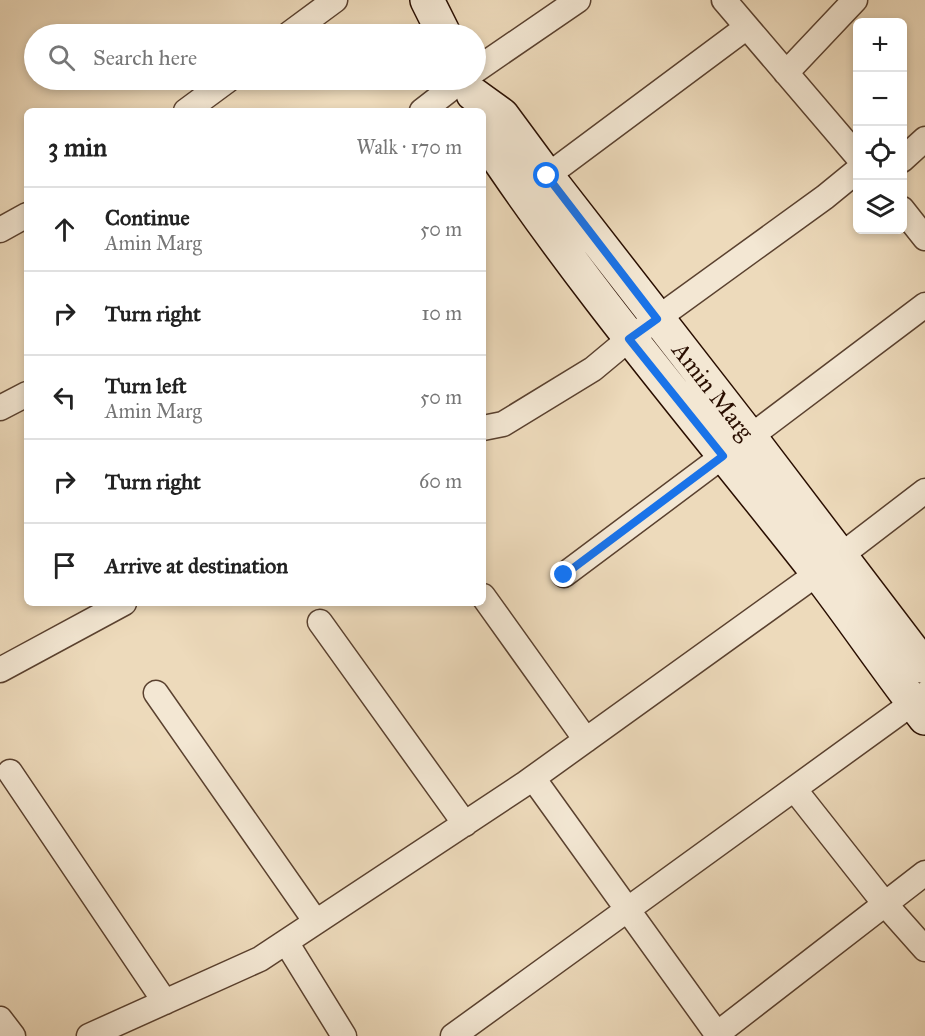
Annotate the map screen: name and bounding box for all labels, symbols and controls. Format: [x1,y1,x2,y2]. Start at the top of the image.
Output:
map controls [853,18,907,234]
button: + [853,18,907,72]
search box [24,24,486,90]
icon: search [45,41,78,74]
text: Search here [93,44,197,71]
button: − [853,72,907,126]
button: locate [853,126,907,180]
text: 3 min [48,131,107,163]
text: Walk · 170 m [357,135,462,159]
route start [533,162,559,188]
button: layers [853,180,907,234]
text: Continue [105,204,190,231]
icon: ahead [48,213,81,246]
text: 50 m [420,217,462,241]
text: Amin Marg [105,231,202,255]
icon: right [48,297,81,330]
text: Turn right [105,300,201,327]
text: 10 m [421,301,462,325]
street label: Amin Marg [665,335,761,447]
text: Turn left [105,372,187,399]
icon: left [48,381,81,414]
text: 50 m [420,385,462,409]
text: Amin Marg [105,399,202,423]
icon: right [48,465,81,498]
text: Turn right [105,468,201,495]
text: 60 m [419,469,462,493]
icon: arrive [48,549,81,582]
text: Arrive at destination [105,552,288,579]
route end [550,561,576,587]

